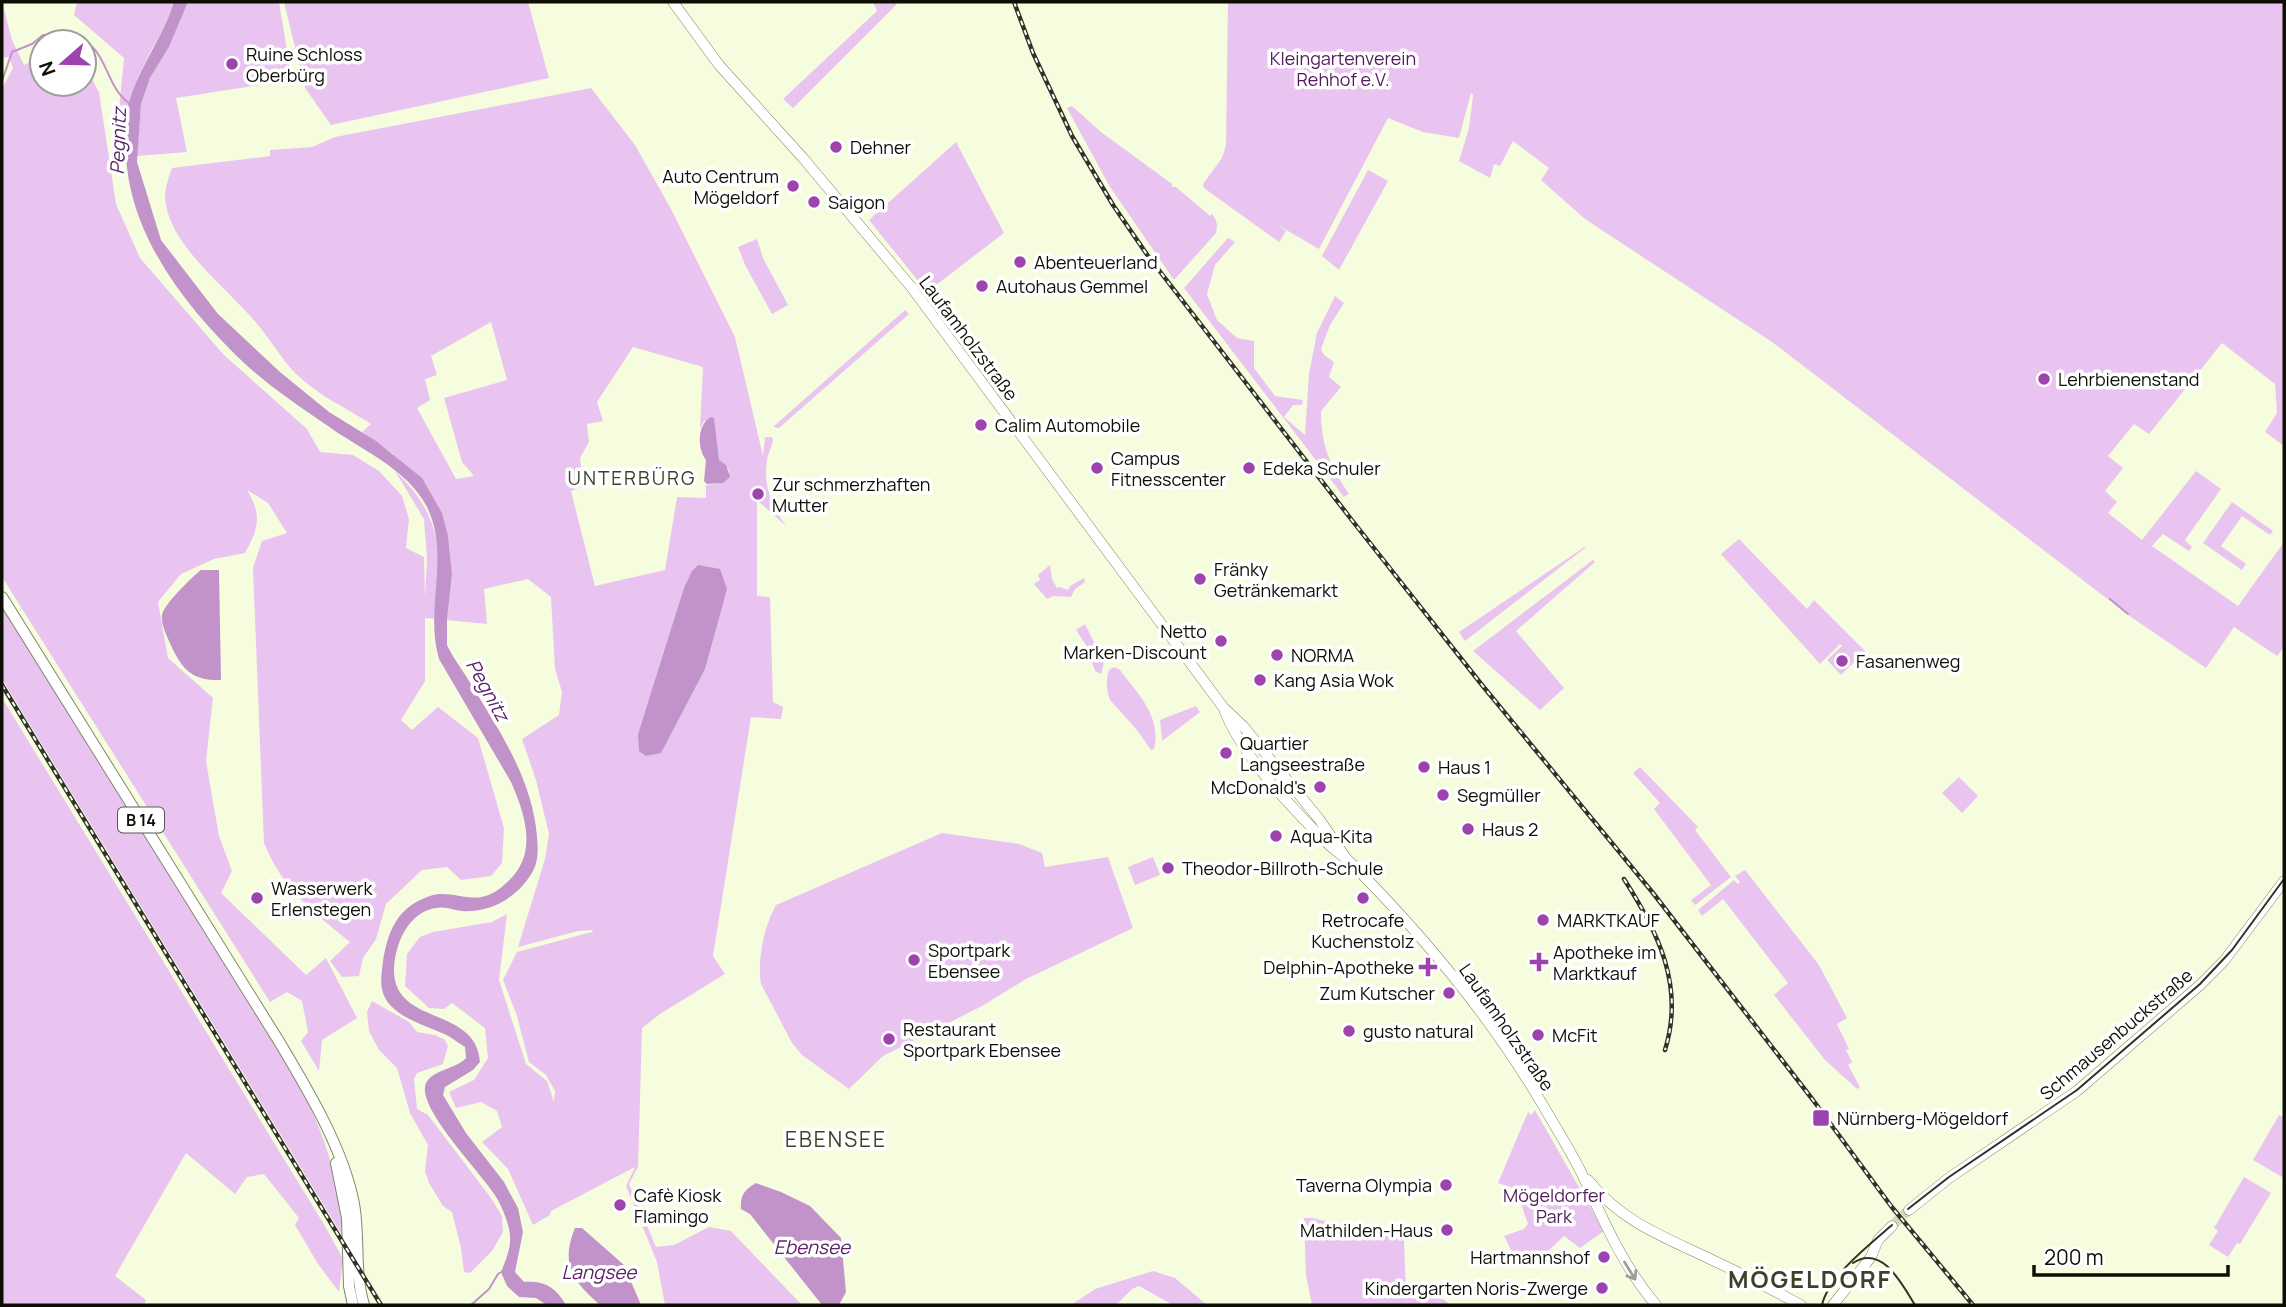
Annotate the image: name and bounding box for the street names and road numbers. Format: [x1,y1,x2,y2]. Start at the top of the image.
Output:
street label: Laufamholzstraße [914,271,1024,405]
road number: B 14 [118,807,164,832]
street label: Laufamholzstraße [1454,959,1560,1095]
street label: Schmausenbuckstraße [2035,963,2197,1105]

